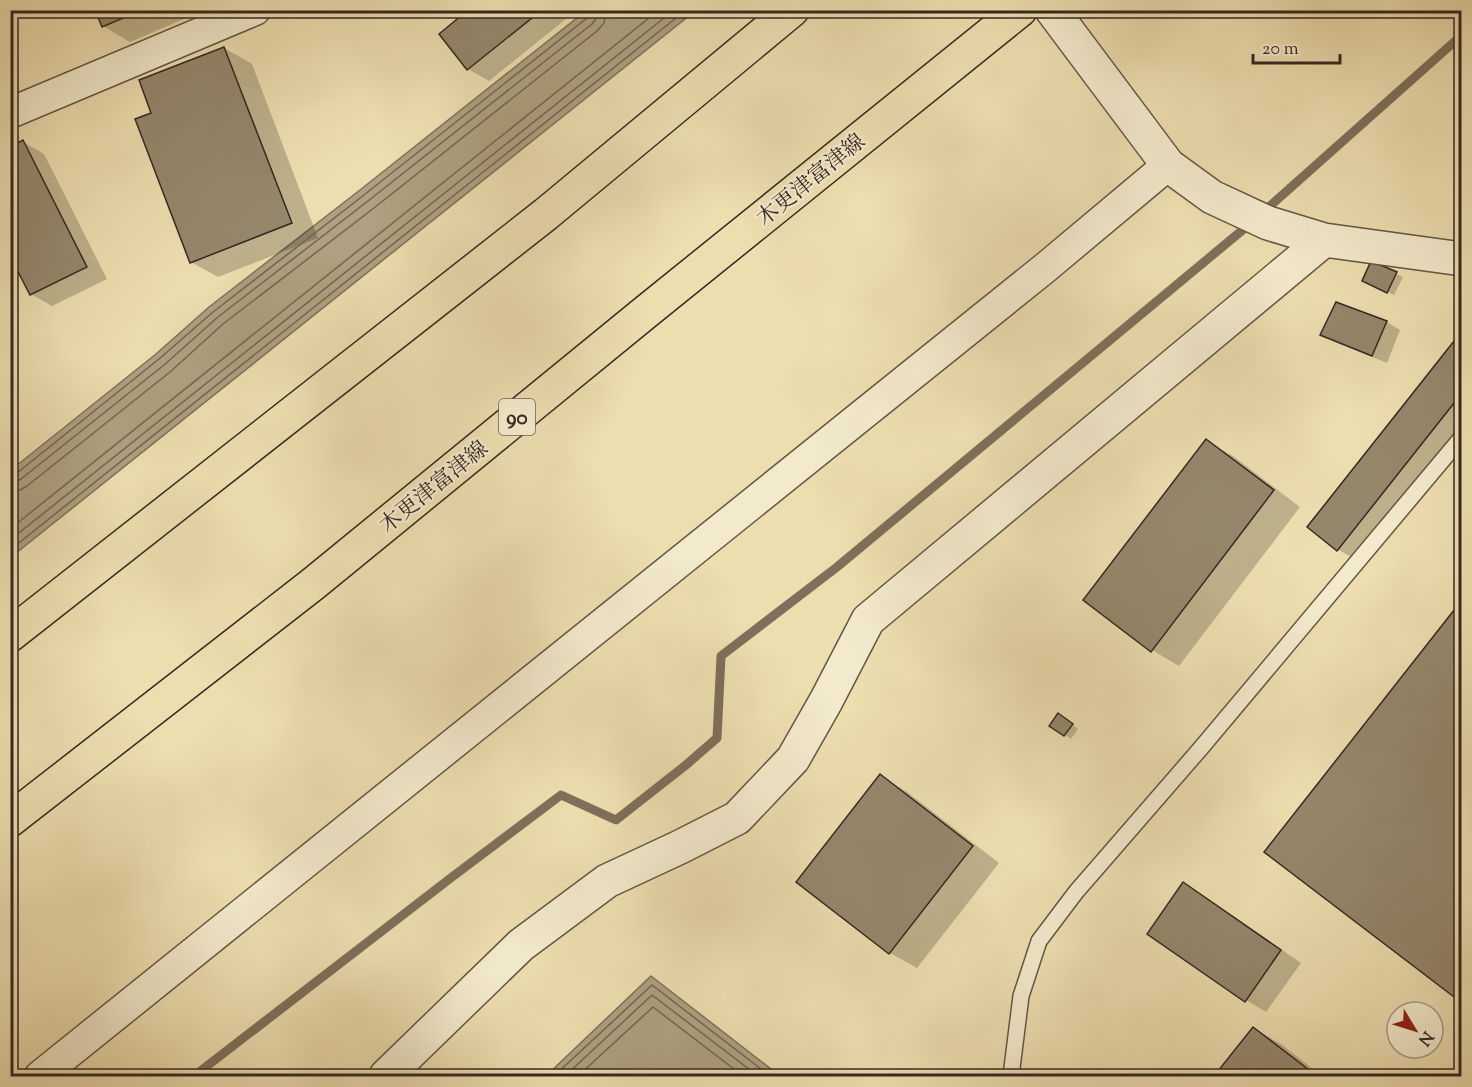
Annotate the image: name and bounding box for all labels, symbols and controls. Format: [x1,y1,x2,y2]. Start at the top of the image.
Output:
scale bar [1253,27,1340,65]
text: 20 m [1262,37,1299,63]
street label: 木更津富津線 [751,127,873,235]
road number: 90 [499,399,535,435]
street label: 木更津富津線 [374,434,496,542]
north arrow [1385,1000,1445,1060]
text: N [1412,1026,1438,1050]

